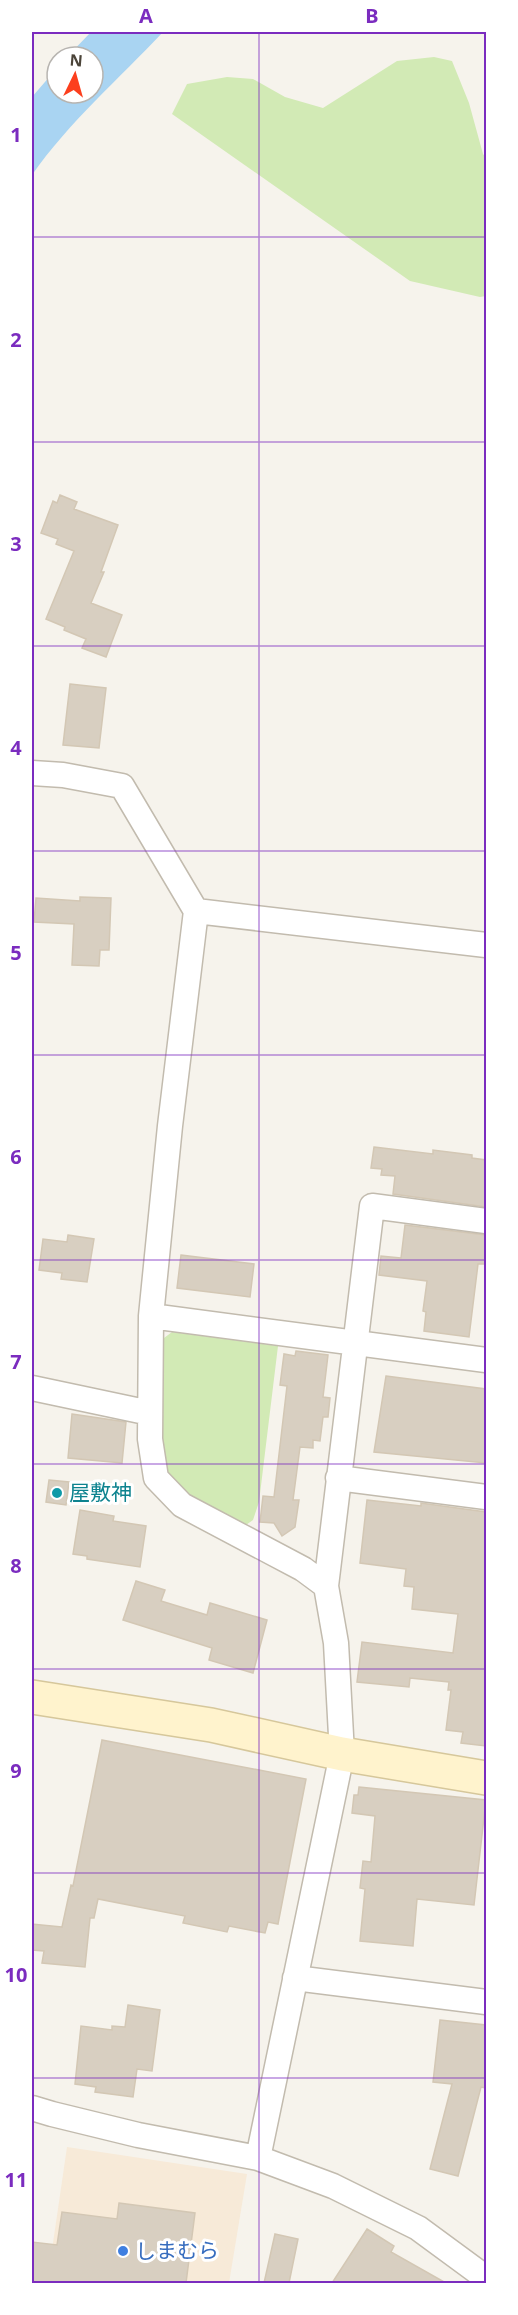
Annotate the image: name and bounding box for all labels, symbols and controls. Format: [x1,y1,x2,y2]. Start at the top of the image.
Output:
text: A [139,2,153,29]
text: B [365,2,379,29]
north arrow [45,45,105,105]
text: N [69,49,84,72]
text: 1 [10,121,22,148]
text: 2 [10,326,22,353]
text: 3 [10,530,22,557]
text: 4 [10,734,22,761]
text: 5 [10,939,22,966]
text: 6 [10,1143,22,1170]
text: 7 [10,1348,22,1375]
place label: 屋敷神 [69,1478,132,1506]
marker: 屋敷神 [50,1486,64,1500]
text: 8 [10,1552,22,1579]
text: 9 [10,1757,22,1784]
text: 10 [5,1961,27,1988]
text: 11 [5,2166,27,2193]
place label: しまむら [135,2236,219,2264]
marker: しまむら [116,2244,130,2258]

